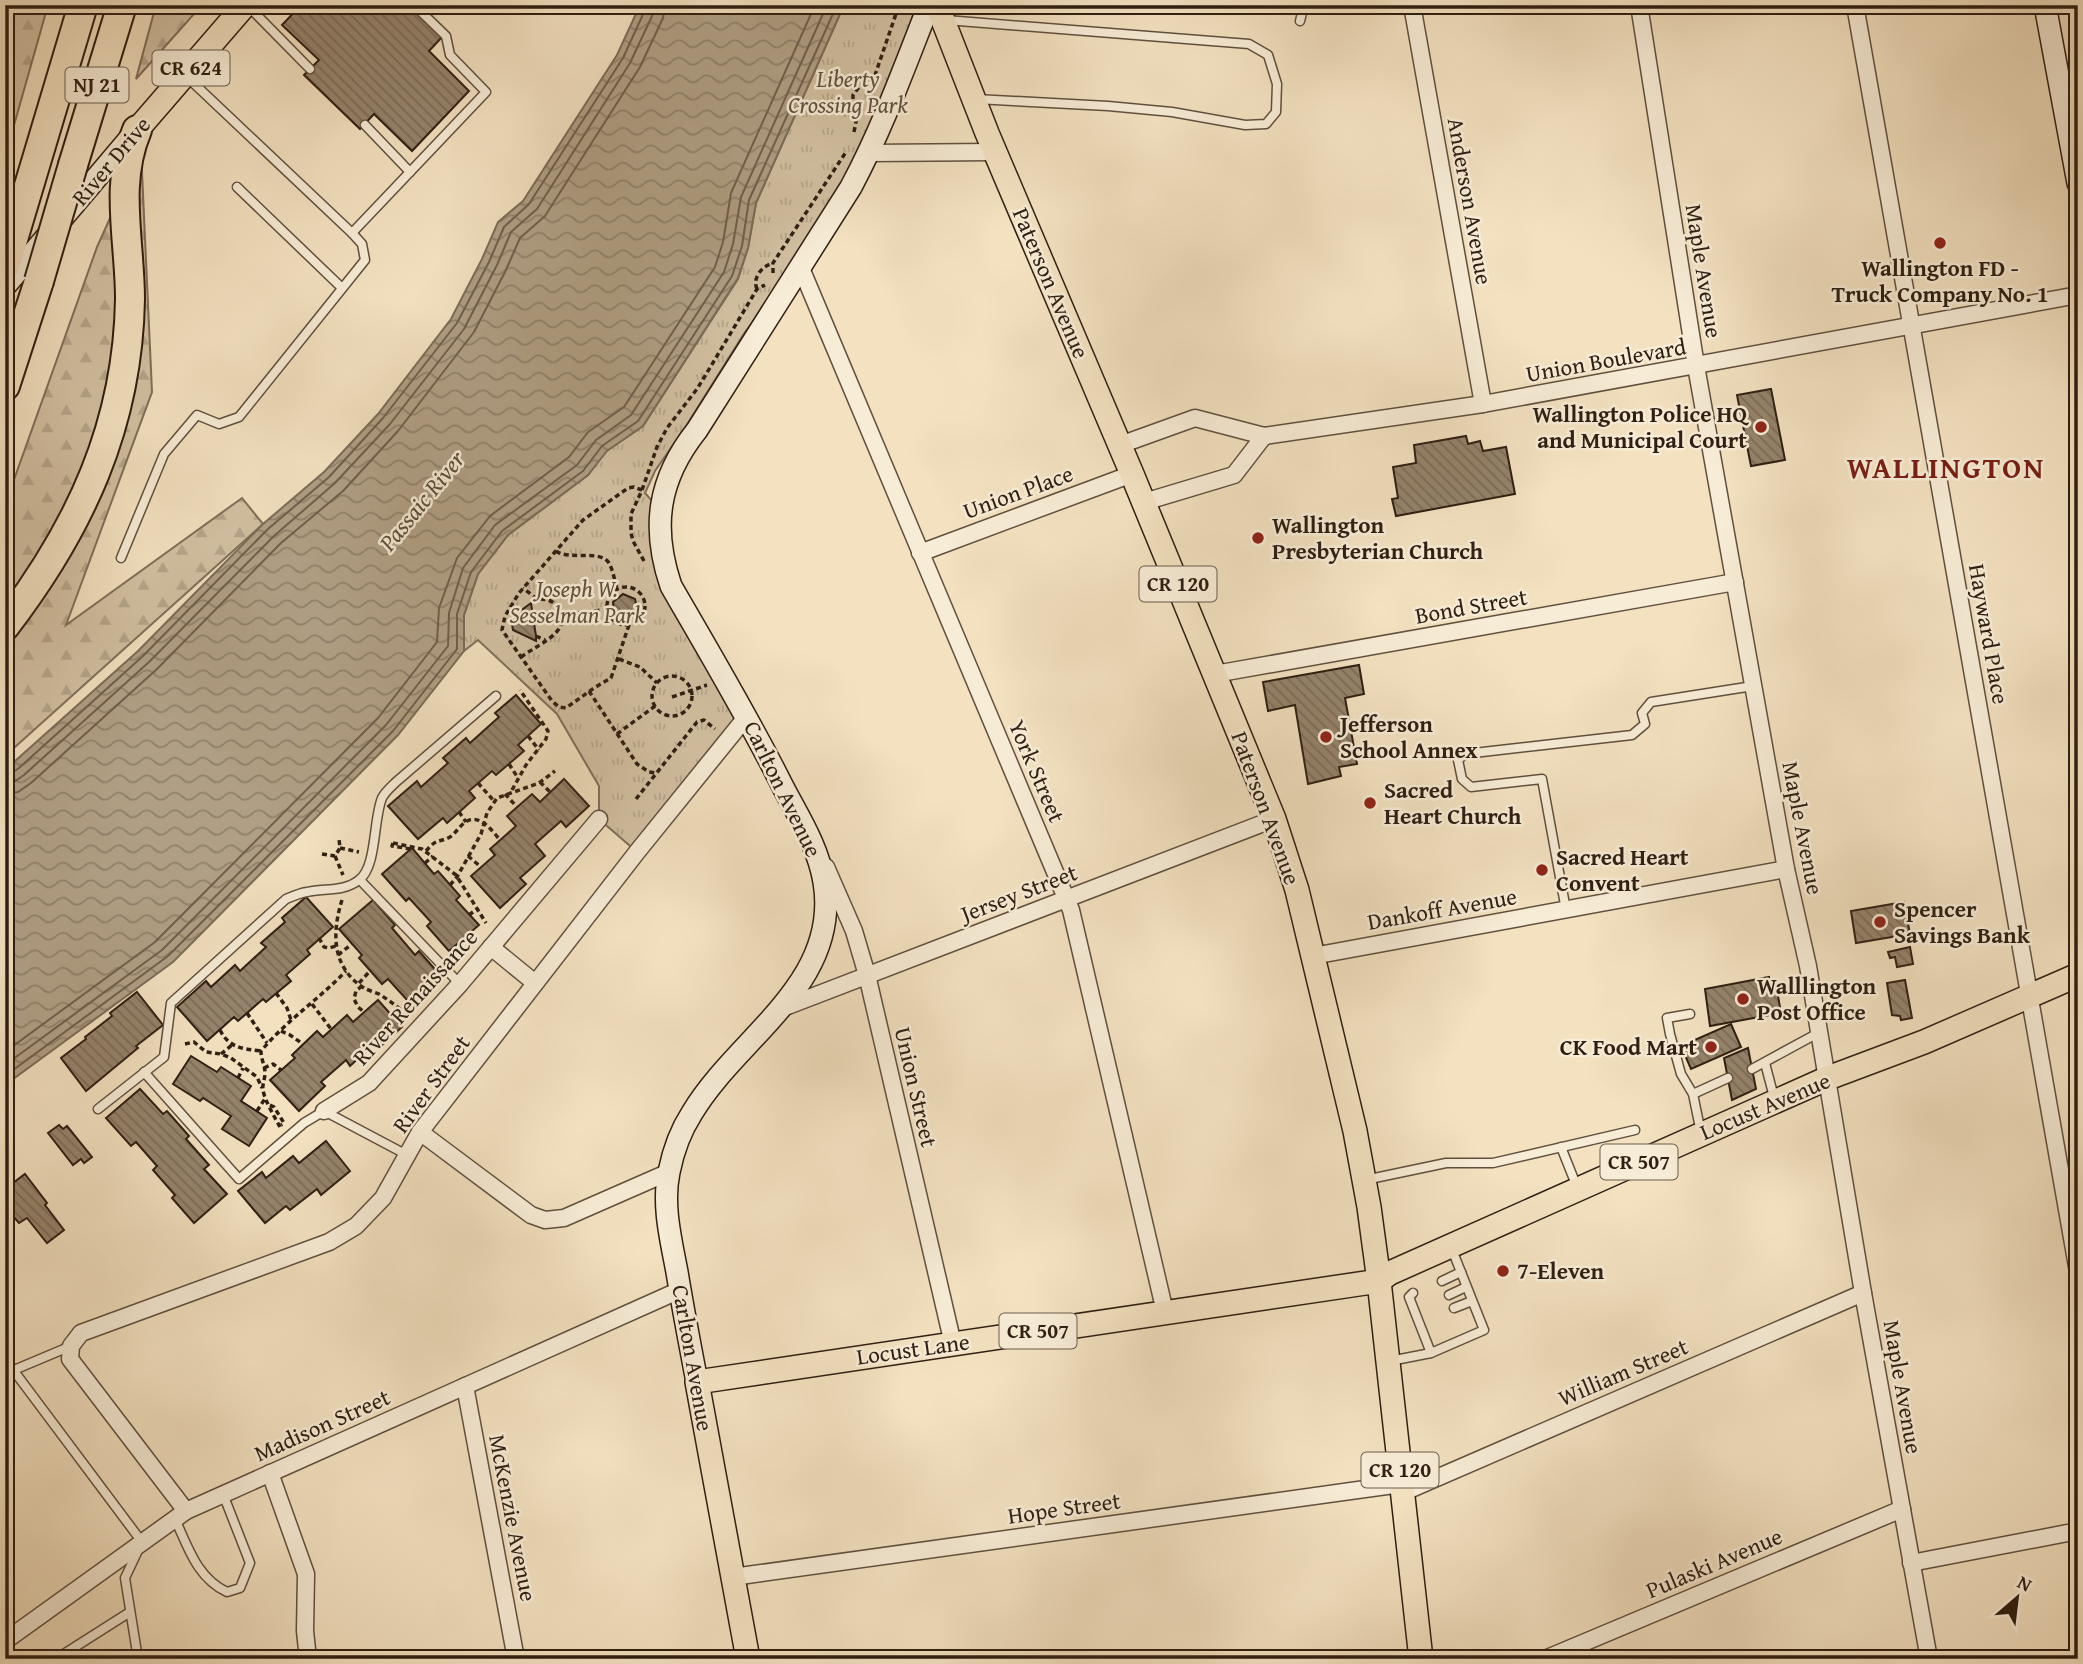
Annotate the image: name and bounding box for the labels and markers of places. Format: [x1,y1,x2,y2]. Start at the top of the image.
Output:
marker: Wallington FD - Truck Company No. 1 [1932,235,1948,251]
place label: Wallington FD - Truck Company No. 1 [1831,251,2049,310]
place label: Wallington Police HQ and Municipal Court [1533,397,1750,456]
marker: Wallington Police HQ and Municipal Court [1753,419,1769,435]
place label: Wallington Presbyterian Church [1272,508,1484,567]
marker: Wallington Presbyterian Church [1250,530,1266,546]
place label: Jefferson School Annex [1336,707,1478,766]
marker: Jefferson School Annex [1318,729,1334,745]
place label: Sacred Heart Church [1384,773,1522,832]
marker: Sacred Heart Church [1362,795,1378,811]
place label: Sacred Heart Convent [1556,840,1689,899]
marker: Sacred Heart Convent [1534,862,1550,878]
place label: Spencer Savings Bank [1894,892,2031,951]
marker: Spencer Savings Bank [1872,914,1888,930]
place label: Walllington Post Office [1757,969,1877,1028]
marker: Walllington Post Office [1735,991,1751,1007]
place label: CK Food Mart [1560,1030,1697,1063]
marker: CK Food Mart [1703,1039,1719,1055]
place label: 7-Eleven [1517,1254,1605,1287]
marker: 7-Eleven [1495,1263,1511,1279]

